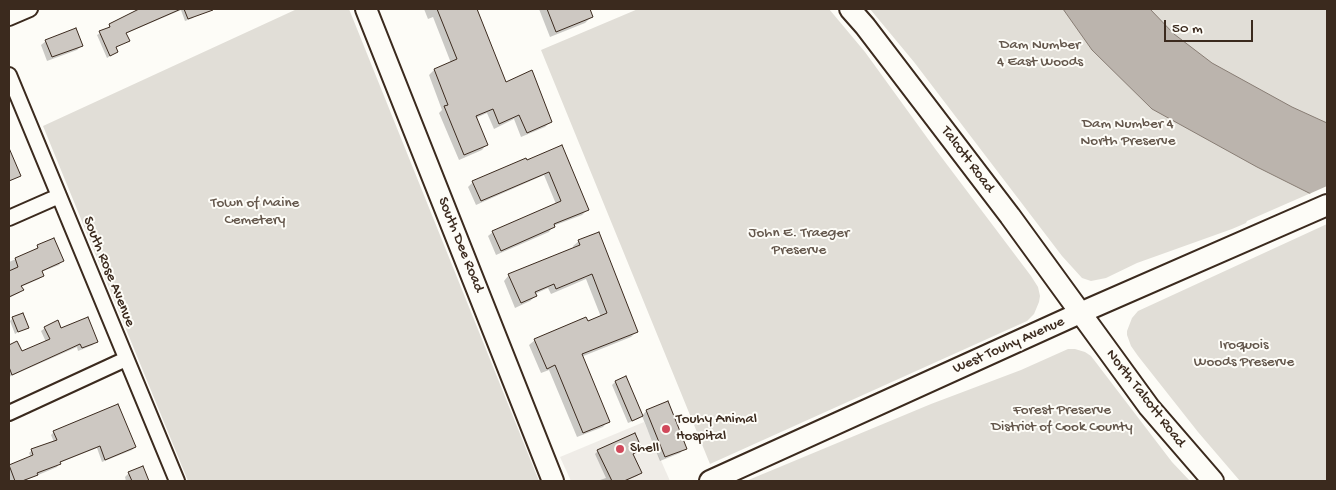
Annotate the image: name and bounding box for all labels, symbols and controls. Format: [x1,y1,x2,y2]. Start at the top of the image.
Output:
scale bar [1166,10,1255,42]
text: 50 m [1172,20,1203,38]
park label: Dam Number 4 East Woods [997,37,1083,72]
park label: Dam Number 4 North Preserve [1081,116,1175,151]
street label: Talcott Road [936,123,998,197]
park label: Town of Maine Cemetery [211,195,299,230]
street label: South Dee Road [433,195,487,295]
street label: South Rose Avenue [78,214,138,330]
park label: John E. Traeger Preserve [749,225,849,260]
street label: West Touhy Avenue [950,313,1068,379]
park label: Iroquois Woods Preserve [1194,337,1294,372]
street label: North Talcott Road [1101,346,1189,452]
park label: Forest Preserve District of Cook County [991,402,1133,437]
place label: Touhy Animal Hospital [676,411,757,446]
marker: Touhy Animal Hospital [660,423,672,435]
place label: Shell [630,440,659,458]
marker: Shell [614,443,626,455]

